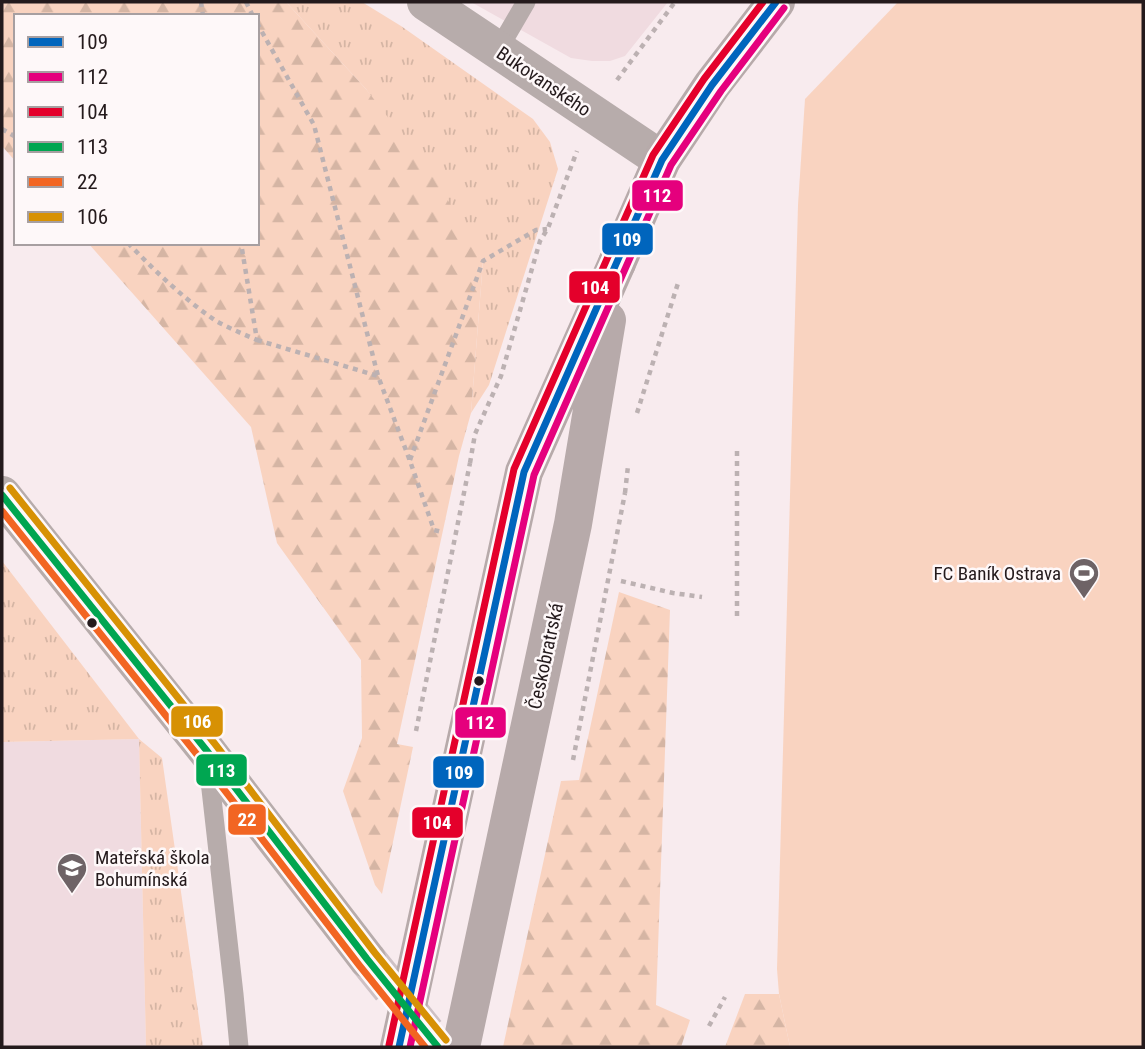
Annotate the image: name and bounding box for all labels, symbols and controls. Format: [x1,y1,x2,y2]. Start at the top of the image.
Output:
legend [14,14,259,245]
text: 109 [77,30,108,54]
street label: Bukovanského [492,42,595,121]
text: 112 [77,65,108,89]
text: 104 [77,100,108,124]
text: 113 [77,135,108,159]
text: 22 [77,170,98,194]
line badge: 112 [631,179,684,212]
text: 112 [643,184,671,207]
text: 106 [77,205,108,229]
line badge: 109 [601,222,654,256]
text: 109 [613,228,641,251]
line badge: 104 [568,270,621,304]
text: 104 [581,276,609,299]
sports icon: FC Baník Ostrava [1067,556,1101,600]
place label: FC Baník Ostrava [933,562,1061,585]
street label: Českobratrská [523,601,568,711]
unlabelled marker [85,616,99,630]
unlabelled marker [472,674,486,688]
line badge: 106 [170,705,224,738]
line badge: 112 [454,706,507,739]
text: 106 [183,710,211,733]
text: 112 [466,711,494,734]
line badge: 113 [195,753,248,787]
line badge: 109 [432,755,485,789]
text: 113 [207,759,235,782]
text: 109 [445,761,473,784]
line badge: 22 [227,803,267,836]
line badge: 104 [411,806,464,839]
text: 22 [237,808,257,831]
text: 104 [423,811,451,834]
place label: Mateřská škola Bohumínská [95,846,210,891]
school or university icon: Mateřská škola Bohumínská [55,851,89,895]

